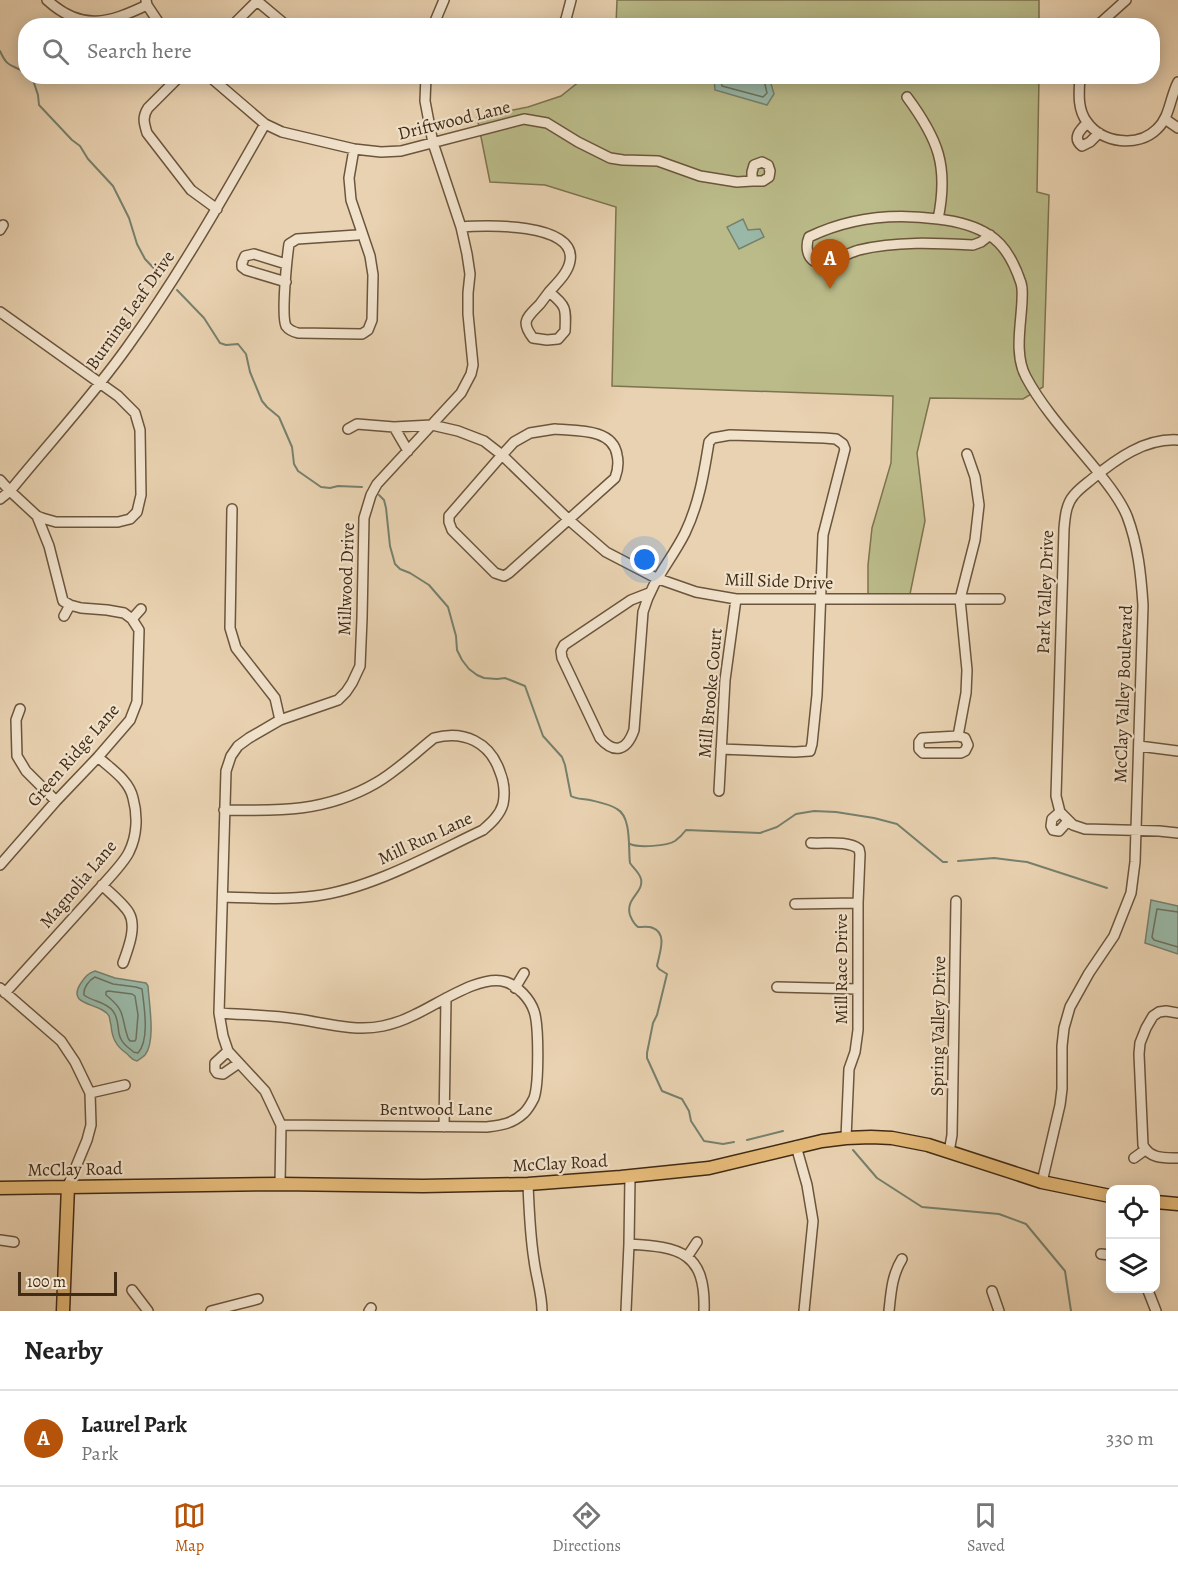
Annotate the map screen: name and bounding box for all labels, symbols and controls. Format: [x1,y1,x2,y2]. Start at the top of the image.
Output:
search box [18,18,1160,84]
icon: search [39,35,72,68]
text: Search here [87,36,192,66]
street label: Driftwood Lane [395,94,513,146]
pin: A [810,240,850,289]
street label: Burning Leaf Drive [80,246,180,374]
street label: Millwood Drive [332,522,360,636]
street label: Park Valley Drive [1031,530,1059,654]
your location [630,545,659,574]
street label: Mill Side Drive [724,567,834,595]
street label: McClay Valley Boulevard [1108,604,1138,784]
street label: Mill Brooke Court [692,627,728,759]
street label: Green Ridge Lane [21,698,125,812]
street label: Mill Run Lane [374,806,476,870]
street label: Magnolia Lane [34,835,122,933]
street label: Mill Race Drive [829,914,853,1024]
street label: Spring Valley Drive [925,956,951,1096]
street label: Bentwood Lane [379,1097,493,1121]
street label: McClay Road [512,1149,609,1177]
street label: McClay Road [27,1156,123,1182]
map controls [1106,1185,1160,1293]
button: locate [1106,1185,1160,1239]
button: layers [1106,1239,1160,1293]
scale bar [18,1269,117,1296]
text: 100 m [27,1271,66,1293]
text: Nearby [24,1333,103,1368]
text: Laurel Park [81,1410,187,1440]
text: A [37,1425,50,1452]
text: 330 m [1106,1425,1154,1452]
text: Park [81,1440,119,1467]
tab: Map [173,1499,206,1557]
tab: Directions [552,1499,621,1557]
tab: Saved [967,1499,1005,1557]

